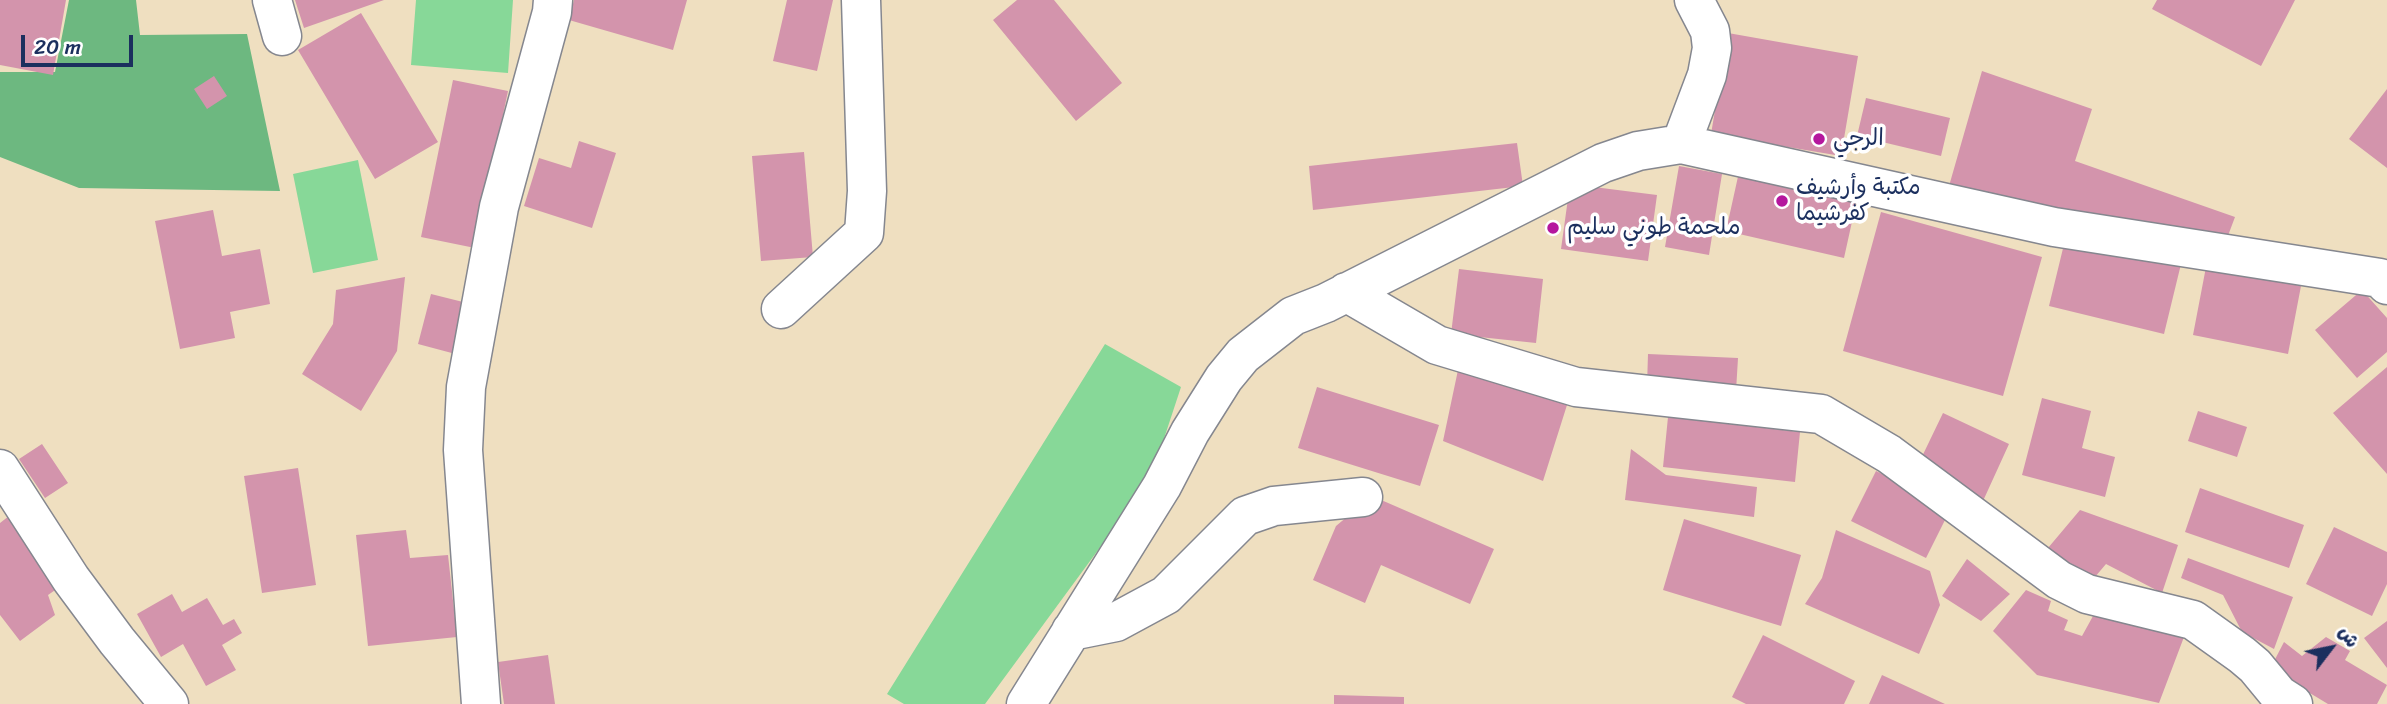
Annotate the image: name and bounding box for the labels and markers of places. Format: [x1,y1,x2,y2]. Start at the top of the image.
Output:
place label: الرجي [1833,125,1884,153]
marker: الرجي [1811,131,1827,147]
place label: مكتبة وأرشيف كفرشيما [1796,174,1921,228]
marker: مكتبة وأرشيف كفرشيما [1774,193,1790,209]
place label: ملحمة طوني سليم [1567,214,1741,242]
marker: ملحمة طوني سليم [1545,220,1561,236]

